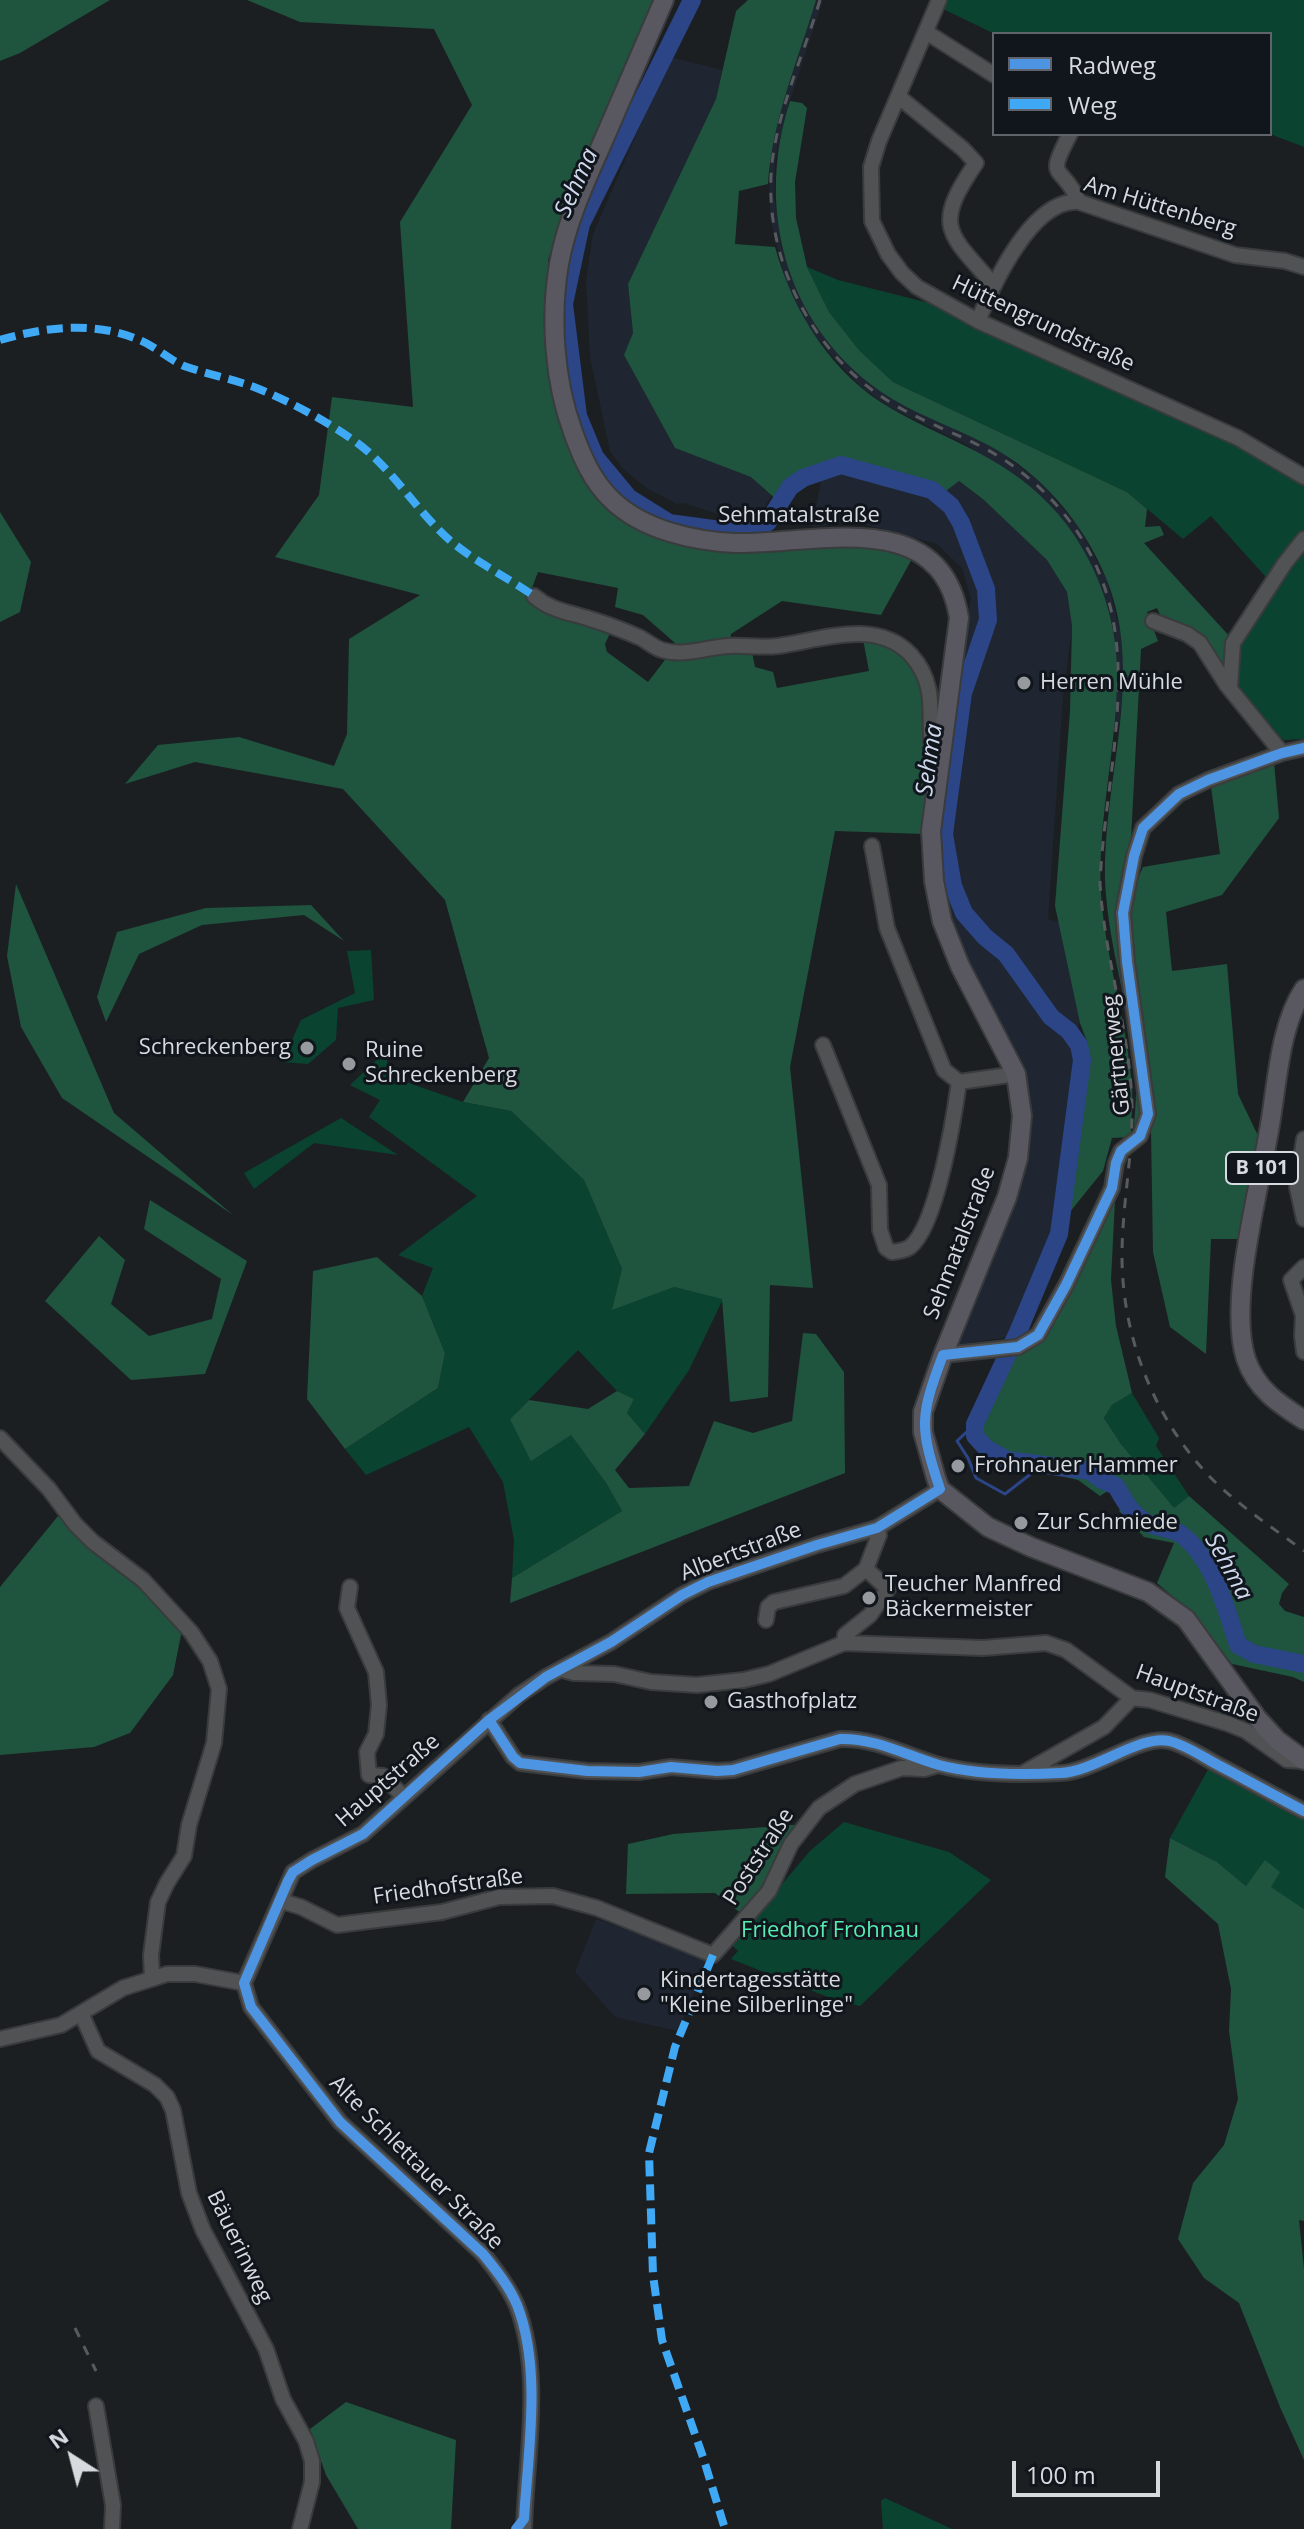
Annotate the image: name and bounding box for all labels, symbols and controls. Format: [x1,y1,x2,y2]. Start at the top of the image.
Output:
legend [992,32,1272,136]
text: Radweg [1068,48,1156,81]
text: Weg [1068,88,1117,121]
water label: Sehma [549,144,605,222]
street label: Am Hüttenberg [1081,171,1239,243]
street label: Hüttengrundstraße [948,270,1138,378]
street label: Sehmatalstraße [718,503,880,529]
place label: Herren Mühle [1040,670,1183,696]
marker: Herren Mühle [1015,674,1033,692]
water label: Sehma [911,722,949,798]
street label: Gärtnerweg [1098,993,1136,1117]
place label: Schreckenberg [139,1035,291,1061]
place label: Ruine Schreckenberg [365,1038,517,1090]
marker: Schreckenberg [298,1039,316,1057]
marker: Ruine Schreckenberg [340,1055,358,1073]
road number: B 101 [1226,1152,1298,1184]
street label: Sehmatalstraße [919,1163,1001,1323]
place label: Frohnauer Hammer [974,1453,1178,1479]
marker: Frohnauer Hammer [949,1457,967,1475]
place label: Zur Schmiede [1037,1510,1178,1536]
marker: Zur Schmiede [1012,1514,1030,1532]
street label: Albertstraße [677,1517,805,1587]
water label: Sehma [1198,1528,1258,1606]
place label: Teucher Manfred Bäckermeister [885,1572,1062,1624]
marker: Teucher Manfred Bäckermeister [860,1589,878,1607]
street label: Hauptstraße [1132,1660,1262,1728]
place label: Gasthofplatz [727,1689,857,1715]
marker: Gasthofplatz [702,1693,720,1711]
street label: Hauptstraße [331,1729,445,1833]
street label: Poststraße [718,1804,800,1910]
street label: Friedhofstraße [371,1863,525,1911]
park label: Friedhof Frohnau [741,1918,919,1944]
place label: Kindertagesstätte "Kleine Silberlinge" [660,1968,853,2020]
marker: Kindertagesstätte "Kleine Silberlinge" [635,1985,653,2003]
street label: Alte Schlettauer Straße [324,2071,508,2255]
street label: Bäuerinweg [200,2187,278,2307]
north arrow [32,2417,112,2497]
text: N [42,2420,74,2455]
scale bar [1016,2445,1164,2495]
text: 100 m [1026,2458,1096,2491]

